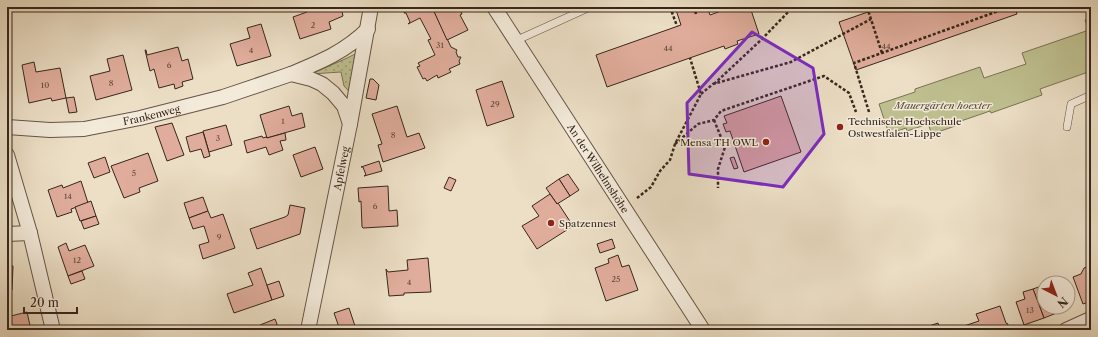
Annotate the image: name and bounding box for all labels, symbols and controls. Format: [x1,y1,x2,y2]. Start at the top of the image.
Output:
house number: 2 [311,20,316,30]
house number: 31 [436,40,445,50]
house number: 44 [881,41,891,51]
house number: 44 [663,43,673,53]
house number: 4 [249,45,254,55]
house number: 6 [167,60,172,70]
house number: 8 [109,78,114,88]
house number: 10 [41,80,49,90]
house number: 29 [490,99,500,109]
park label: Mauergärten hoexter [894,99,993,112]
street label: Frankenweg [122,102,182,128]
place label: Technische Hochschule Ostwestfalen-Lippe [848,115,962,140]
house number: 1 [281,116,285,126]
street label: An der Wilhelmshöhe [564,120,632,216]
marker: Technische Hochschule Ostwestfalen-Lippe [835,122,845,132]
house number: 8 [391,130,396,140]
house number: 3 [216,133,220,143]
place label: Mensa TH OWL [680,136,758,149]
marker: Mensa TH OWL [761,137,771,147]
street label: Apfelweg [330,145,352,192]
house number: 5 [132,168,136,178]
house number: 14 [64,191,72,201]
house number: 6 [373,201,378,211]
place label: Spatzennest [559,217,617,230]
marker: Spatzennest [546,218,556,228]
house number: 9 [217,232,222,242]
house number: 12 [73,255,81,265]
house number: 25 [612,274,620,284]
north arrow [1036,275,1076,315]
house number: 4 [407,277,412,287]
scale bar [24,289,77,315]
text: N [1054,294,1071,311]
text: 20 m [30,295,59,310]
house number: 13 [1026,305,1034,315]

